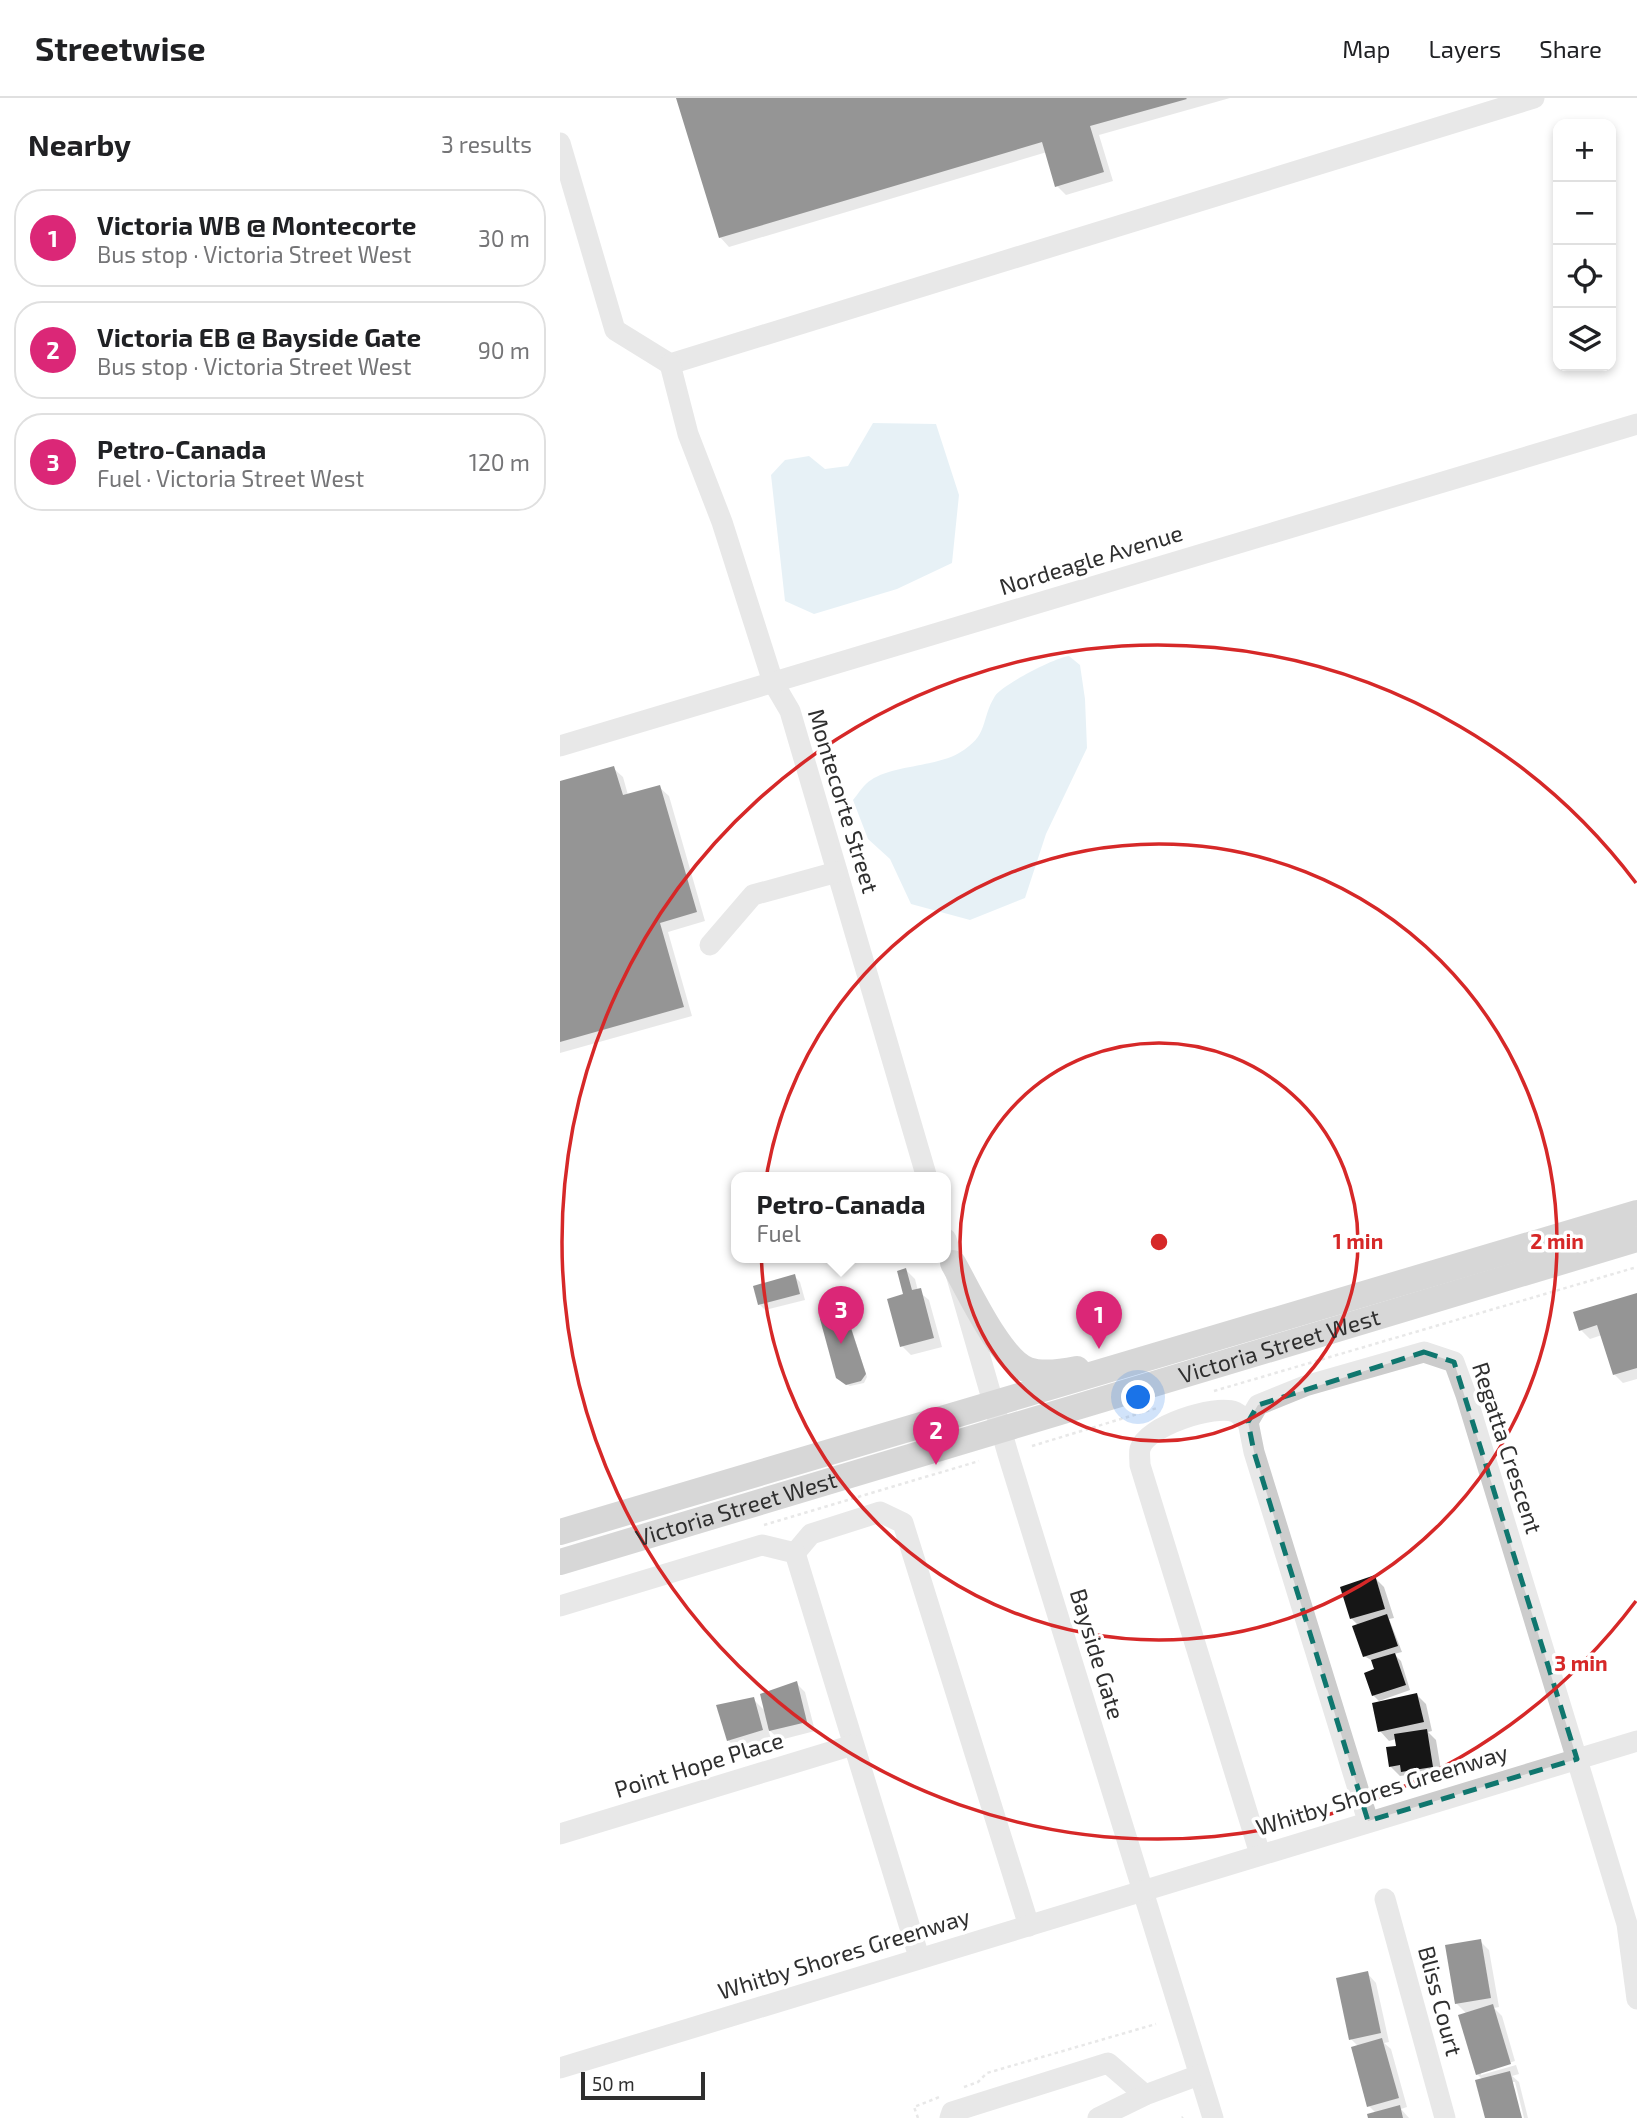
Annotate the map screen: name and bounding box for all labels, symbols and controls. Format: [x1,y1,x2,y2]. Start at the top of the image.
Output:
text: Streetwise [35,28,206,68]
text: Map [1342,34,1390,63]
text: Layers [1428,34,1501,63]
text: Share [1539,34,1602,63]
map controls [1553,119,1616,371]
button: + [1553,119,1616,182]
text: Nearby [28,126,131,162]
text: 3 results [441,130,532,158]
button: − [1553,182,1616,245]
text: Victoria WB @ Montecorte [97,209,417,240]
text: 1 [48,224,58,252]
text: 30 m [478,224,530,252]
text: Bus stop · Victoria Street West [97,240,412,268]
button: locate [1553,245,1616,308]
button: layers [1553,308,1616,371]
text: Victoria EB @ Bayside Gate [97,321,421,352]
text: 2 [46,336,60,364]
text: 90 m [478,336,530,364]
text: Bus stop · Victoria Street West [97,352,412,380]
text: Petro-Canada [97,433,266,464]
text: 3 [46,448,60,476]
text: 120 m [469,448,530,476]
text: Fuel · Victoria Street West [97,464,364,492]
street label: Nordeagle Avenue [996,518,1186,600]
street label: Montecorte Street [803,705,885,896]
popup [731,1172,951,1263]
text: Petro-Canada [756,1188,926,1219]
text: Fuel [756,1219,801,1247]
text: 1 min [1333,1228,1383,1253]
text: 2 min [1530,1228,1584,1253]
centre of rings [1147,1230,1171,1254]
pin: 3 [818,1286,864,1344]
pin: 1 [1076,1291,1122,1349]
street label: Victoria Street West [1175,1302,1383,1389]
street label: Regatta Crescent [1467,1358,1549,1537]
your location [1121,1380,1155,1414]
pin: 2 [913,1407,959,1465]
street label: Victoria Street West [632,1465,840,1552]
street label: Bayside Gate [1065,1585,1131,1722]
text: 3 min [1554,1650,1608,1675]
street label: Point Hope Place [611,1725,787,1803]
street label: Whitby Shores Greenway [1252,1737,1511,1841]
street label: Whitby Shores Greenway [714,1901,973,2005]
street label: Bliss Court [1413,1943,1469,2059]
scale bar [581,2069,705,2101]
text: 50 m [592,2072,635,2095]

